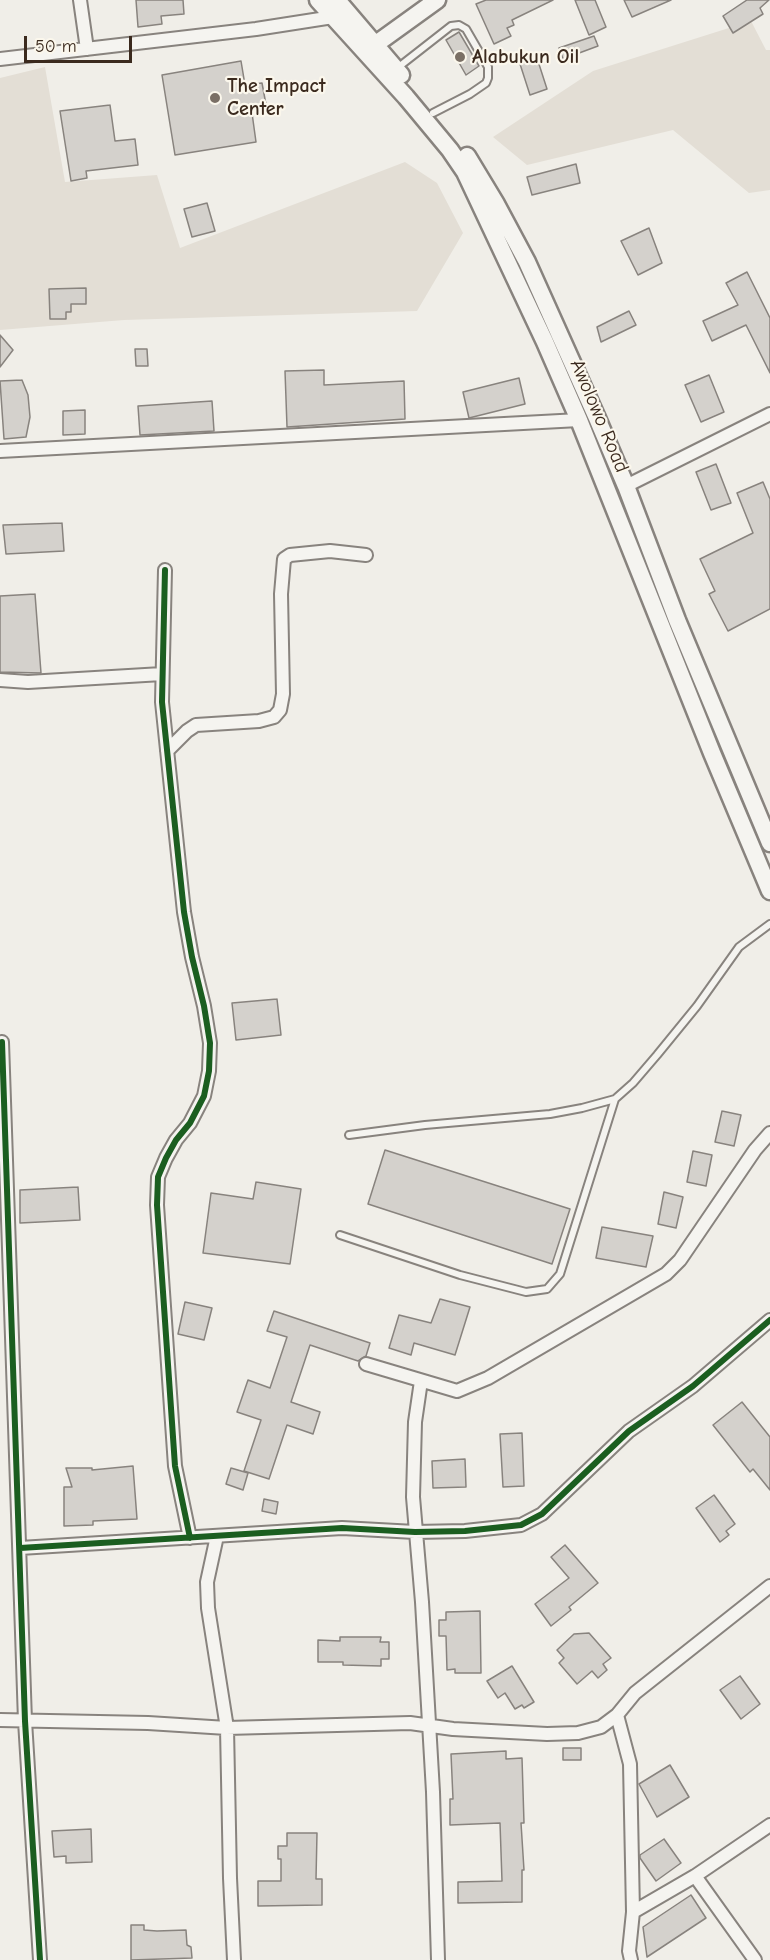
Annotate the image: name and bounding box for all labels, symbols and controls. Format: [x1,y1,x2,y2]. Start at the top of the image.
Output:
scale bar [27,24,135,62]
text: 50 m [35,36,77,57]
place label: Alabukun Oil [472,45,579,69]
marker: Alabukun Oil [453,50,467,64]
place label: The Impact Center [227,74,326,121]
marker: The Impact Center [208,91,222,105]
street label: Awolowo Road [564,356,634,476]

